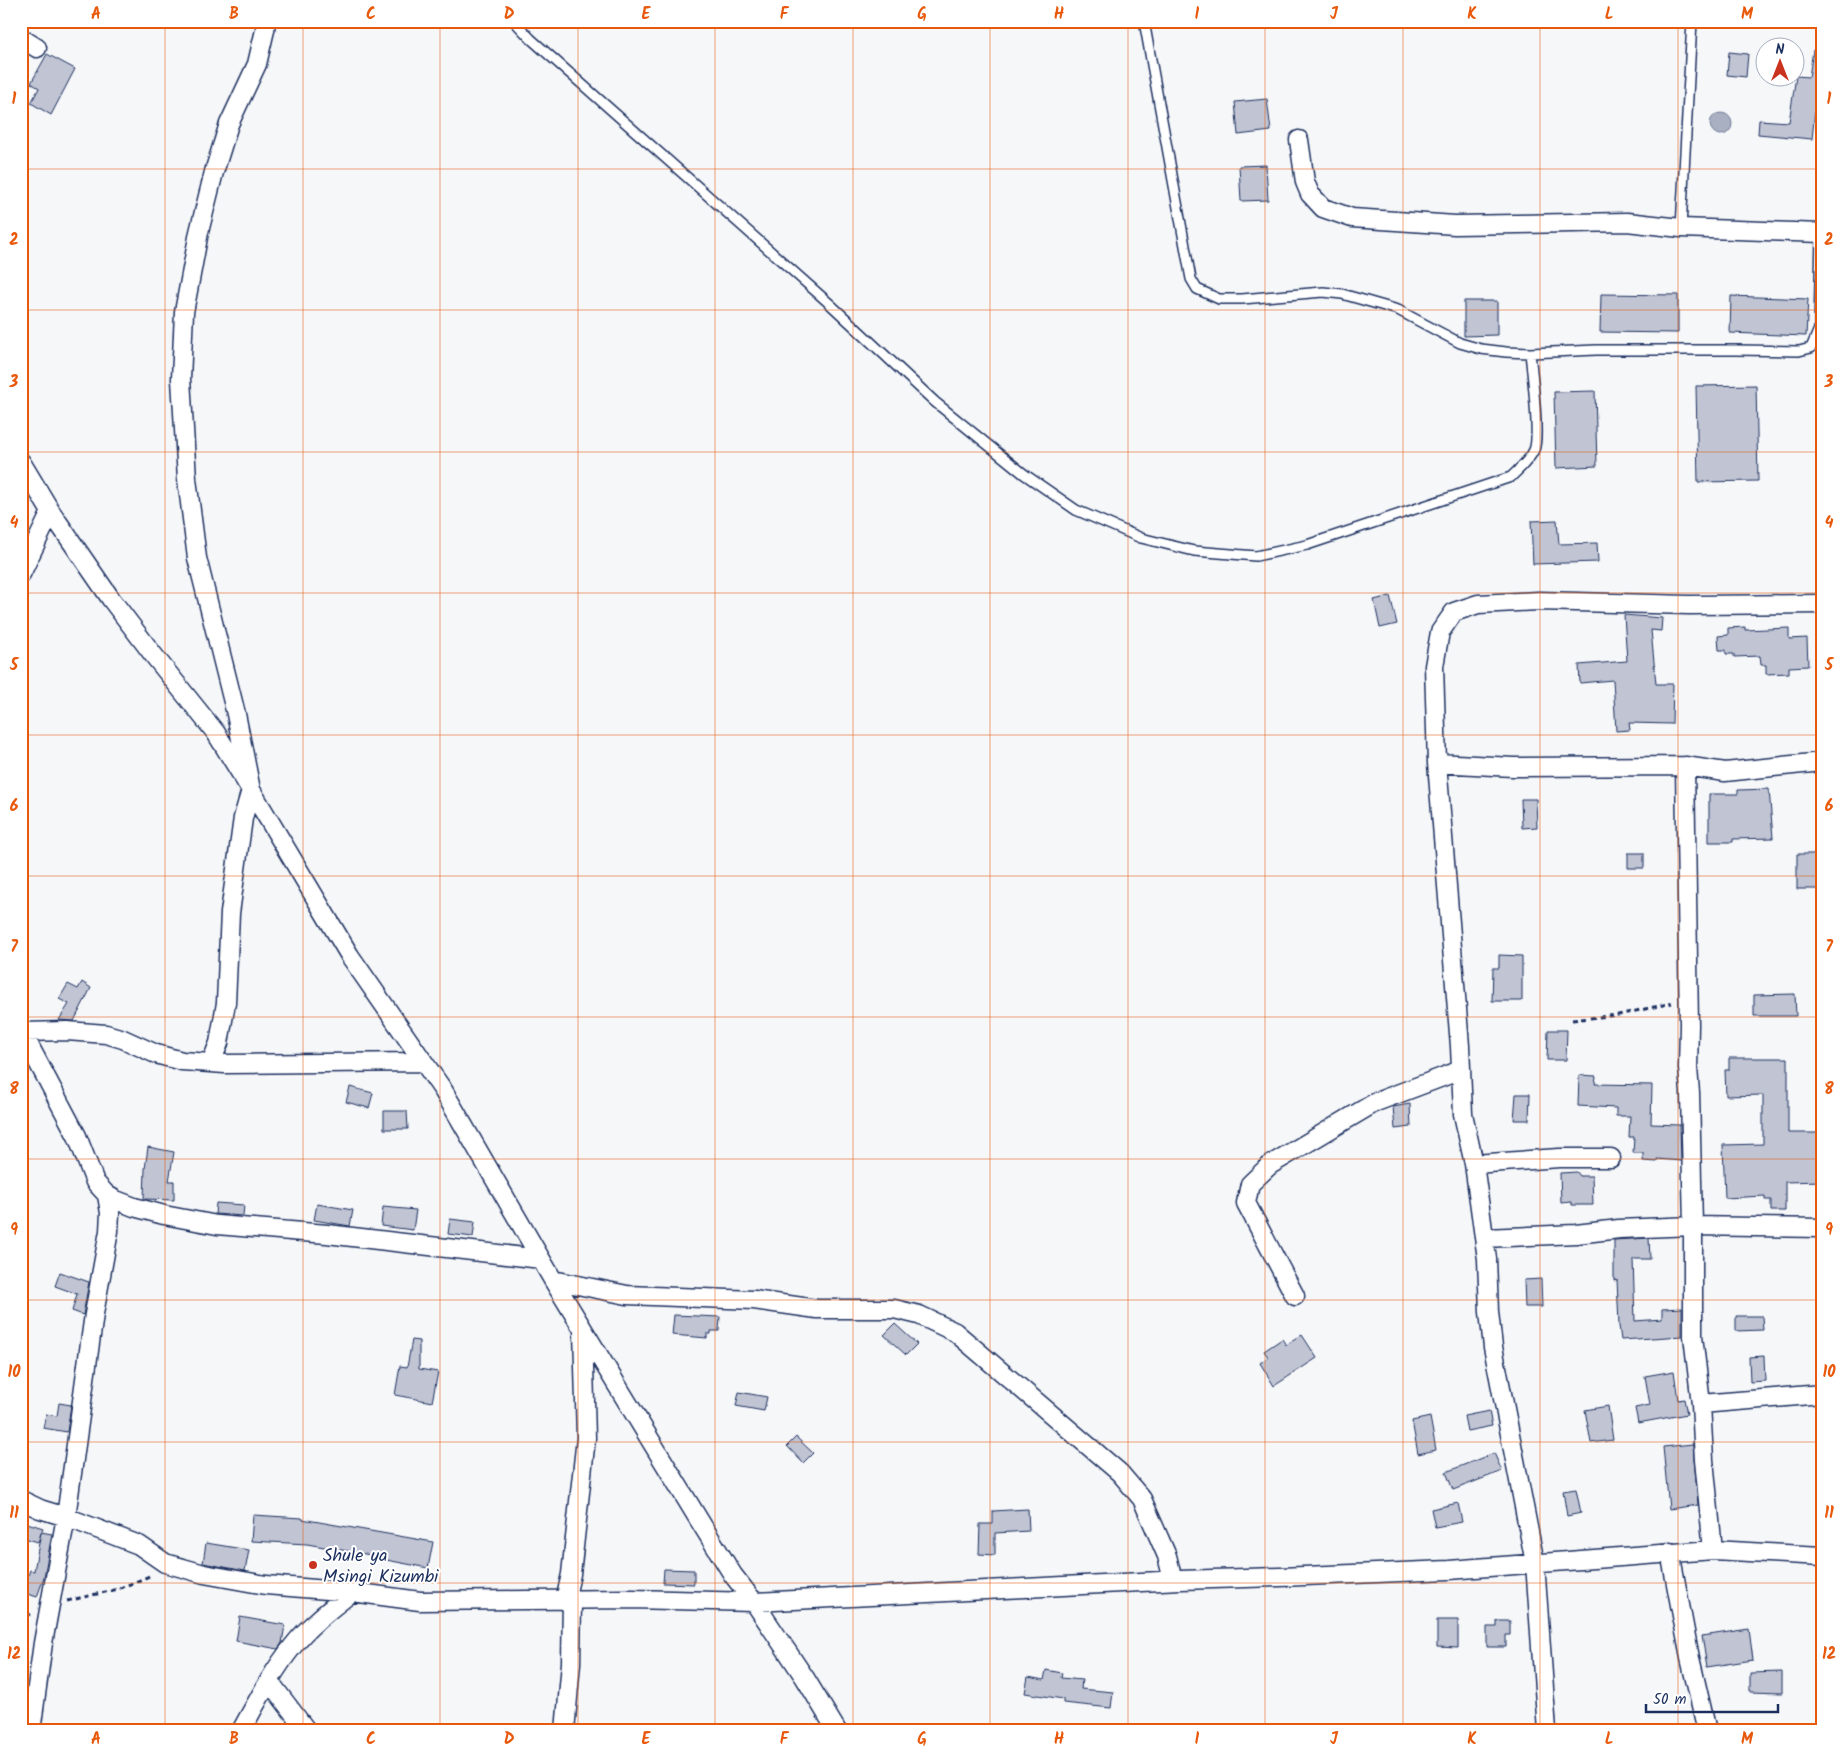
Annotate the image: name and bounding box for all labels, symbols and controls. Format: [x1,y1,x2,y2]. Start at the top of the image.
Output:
text: A [91,2,101,27]
text: B [229,2,239,27]
text: C [366,2,376,27]
text: D [504,2,515,27]
text: E [642,2,652,27]
text: F [780,2,790,27]
text: G [917,2,927,27]
text: H [1054,2,1064,27]
text: I [1195,2,1200,27]
text: J [1330,2,1339,27]
text: K [1467,2,1477,27]
text: L [1605,2,1613,27]
text: M [1741,2,1754,27]
north arrow [1756,38,1806,88]
text: N [1776,39,1785,61]
text: 1 [12,87,17,112]
text: 1 [1827,87,1832,112]
text: 2 [9,228,19,253]
text: 2 [1824,228,1834,253]
text: 3 [9,370,19,395]
text: 3 [1824,370,1834,395]
text: 4 [10,511,19,536]
text: 4 [1825,511,1834,536]
text: 5 [9,653,20,678]
text: 5 [1824,653,1835,678]
text: 6 [10,794,19,819]
text: 6 [1825,794,1834,819]
text: 7 [10,935,18,960]
text: 7 [1825,935,1833,960]
text: 8 [9,1077,19,1102]
text: 8 [1824,1077,1834,1102]
text: 9 [10,1218,18,1243]
text: 9 [1825,1218,1833,1243]
text: 10 [7,1360,21,1385]
text: 10 [1822,1360,1836,1385]
text: 11 [9,1501,19,1526]
text: 11 [1824,1501,1834,1526]
place label: Shule ya Msingi Kizumbi [323,1542,439,1592]
marker: Shule ya Msingi Kizumbi [307,1559,319,1571]
text: 12 [7,1642,21,1667]
text: 12 [1822,1642,1836,1667]
scale bar [1646,1682,1778,1714]
text: 50 m [1653,1688,1687,1712]
text: A [91,1727,101,1752]
text: B [229,1727,239,1752]
text: C [366,1727,376,1752]
text: D [504,1727,515,1752]
text: E [642,1727,652,1752]
text: F [780,1727,790,1752]
text: G [917,1727,927,1752]
text: H [1054,1727,1064,1752]
text: I [1195,1727,1200,1752]
text: J [1330,1727,1339,1752]
text: K [1467,1727,1477,1752]
text: L [1605,1727,1613,1752]
text: M [1741,1727,1754,1752]

